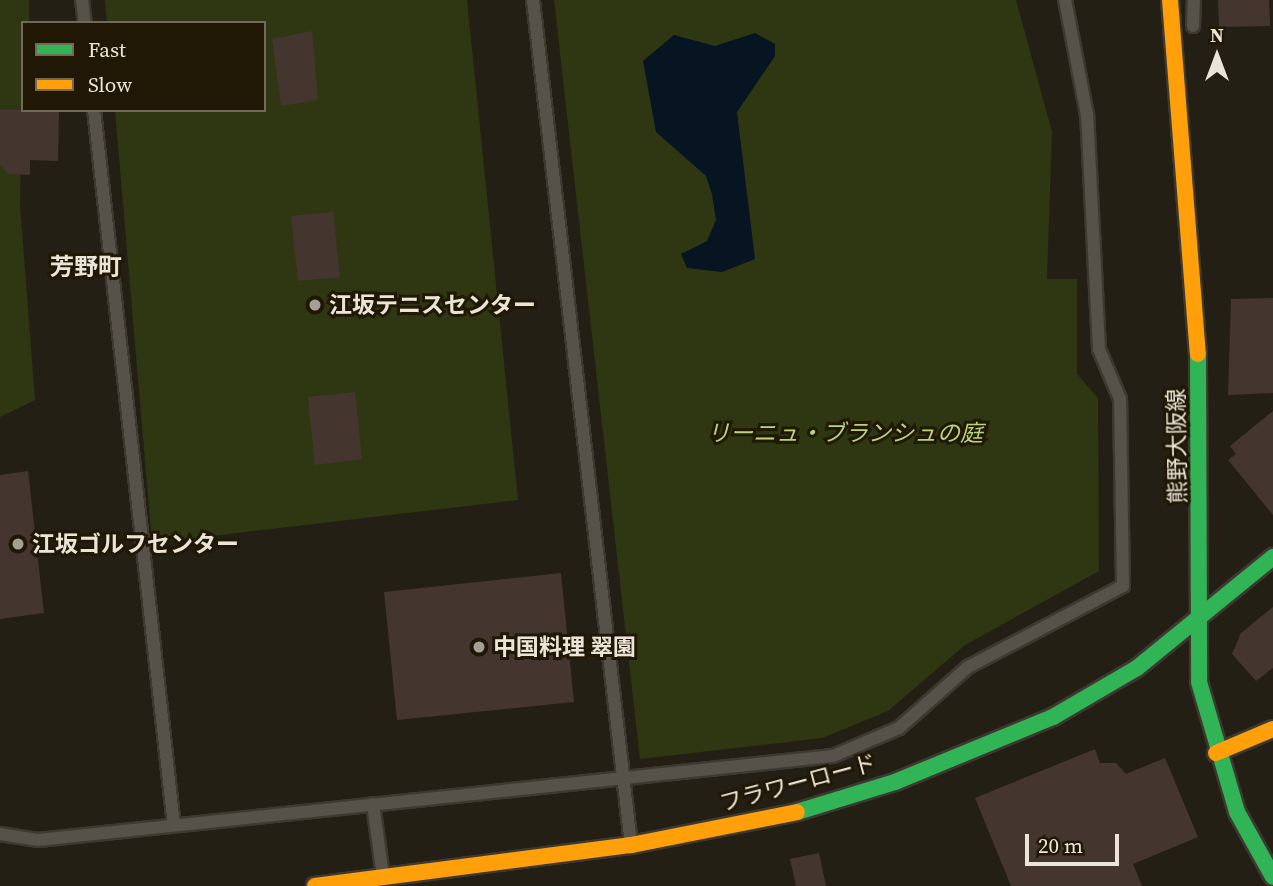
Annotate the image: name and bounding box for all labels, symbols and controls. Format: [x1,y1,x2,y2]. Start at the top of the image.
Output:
legend [21,21,266,112]
north arrow [1182,21,1252,91]
text: N [1210,22,1224,48]
text: Fast [88,35,126,64]
text: Slow [88,70,132,99]
district label: 芳野町 [50,253,122,281]
place label: 江坂テニスセンター [329,291,536,319]
marker: 江坂テニスセンター [307,297,323,313]
street label: 熊野大阪線 [1162,388,1192,504]
park label: リーニュ・ブランシュの庭 [707,419,983,447]
place label: 江坂ゴルフセンター [32,530,239,558]
marker: 江坂ゴルフセンター [10,536,26,552]
place label: 中国料理 翠園 [493,633,636,661]
marker: 中国料理 翠園 [471,639,487,655]
street label: フラワーロード [717,749,879,817]
scale bar [1028,820,1122,864]
text: 20 m [1038,831,1083,860]

